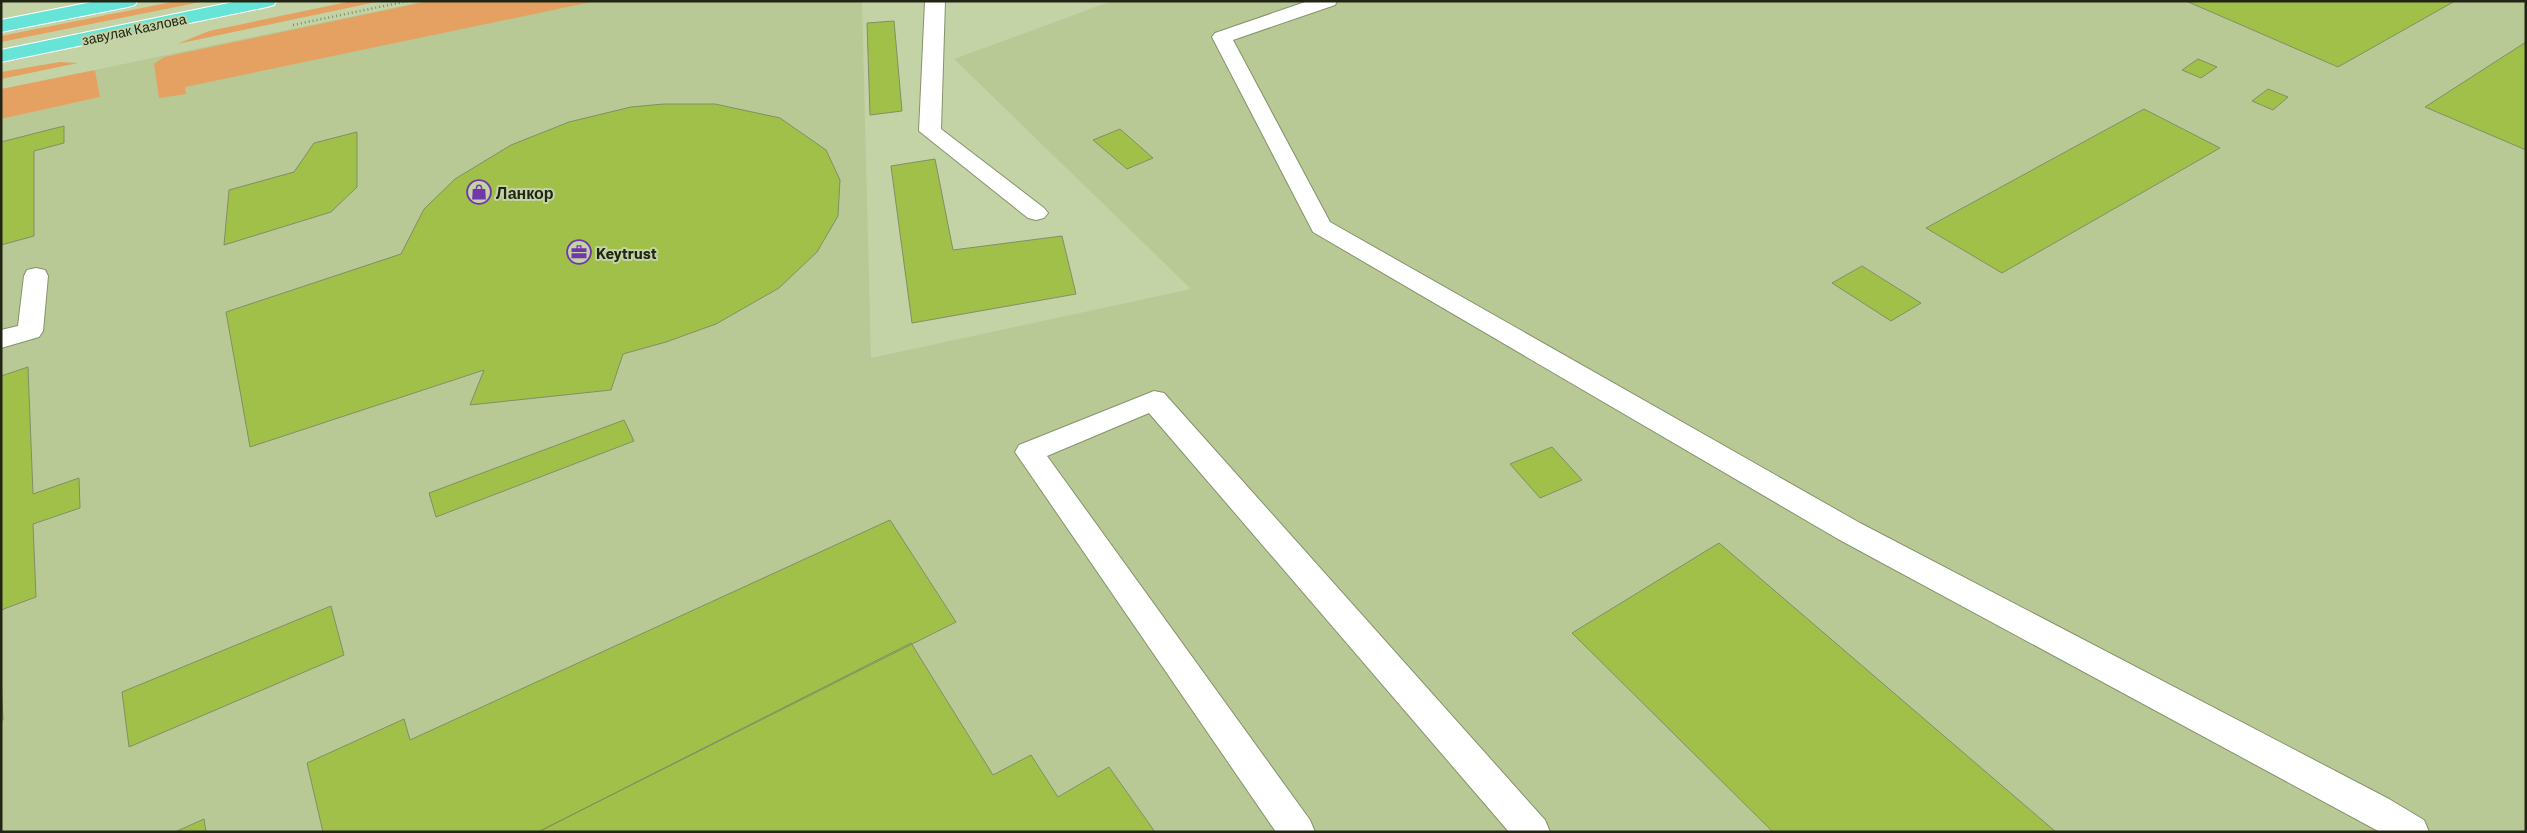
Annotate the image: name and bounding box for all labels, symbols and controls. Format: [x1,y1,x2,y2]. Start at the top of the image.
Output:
street label: завулак Казлова [80,10,188,48]
shop icon: Ланкор [466,179,492,205]
place label: Ланкор [496,183,554,202]
office icon: Keytrust [566,239,592,265]
place label: Keytrust [596,243,657,262]

